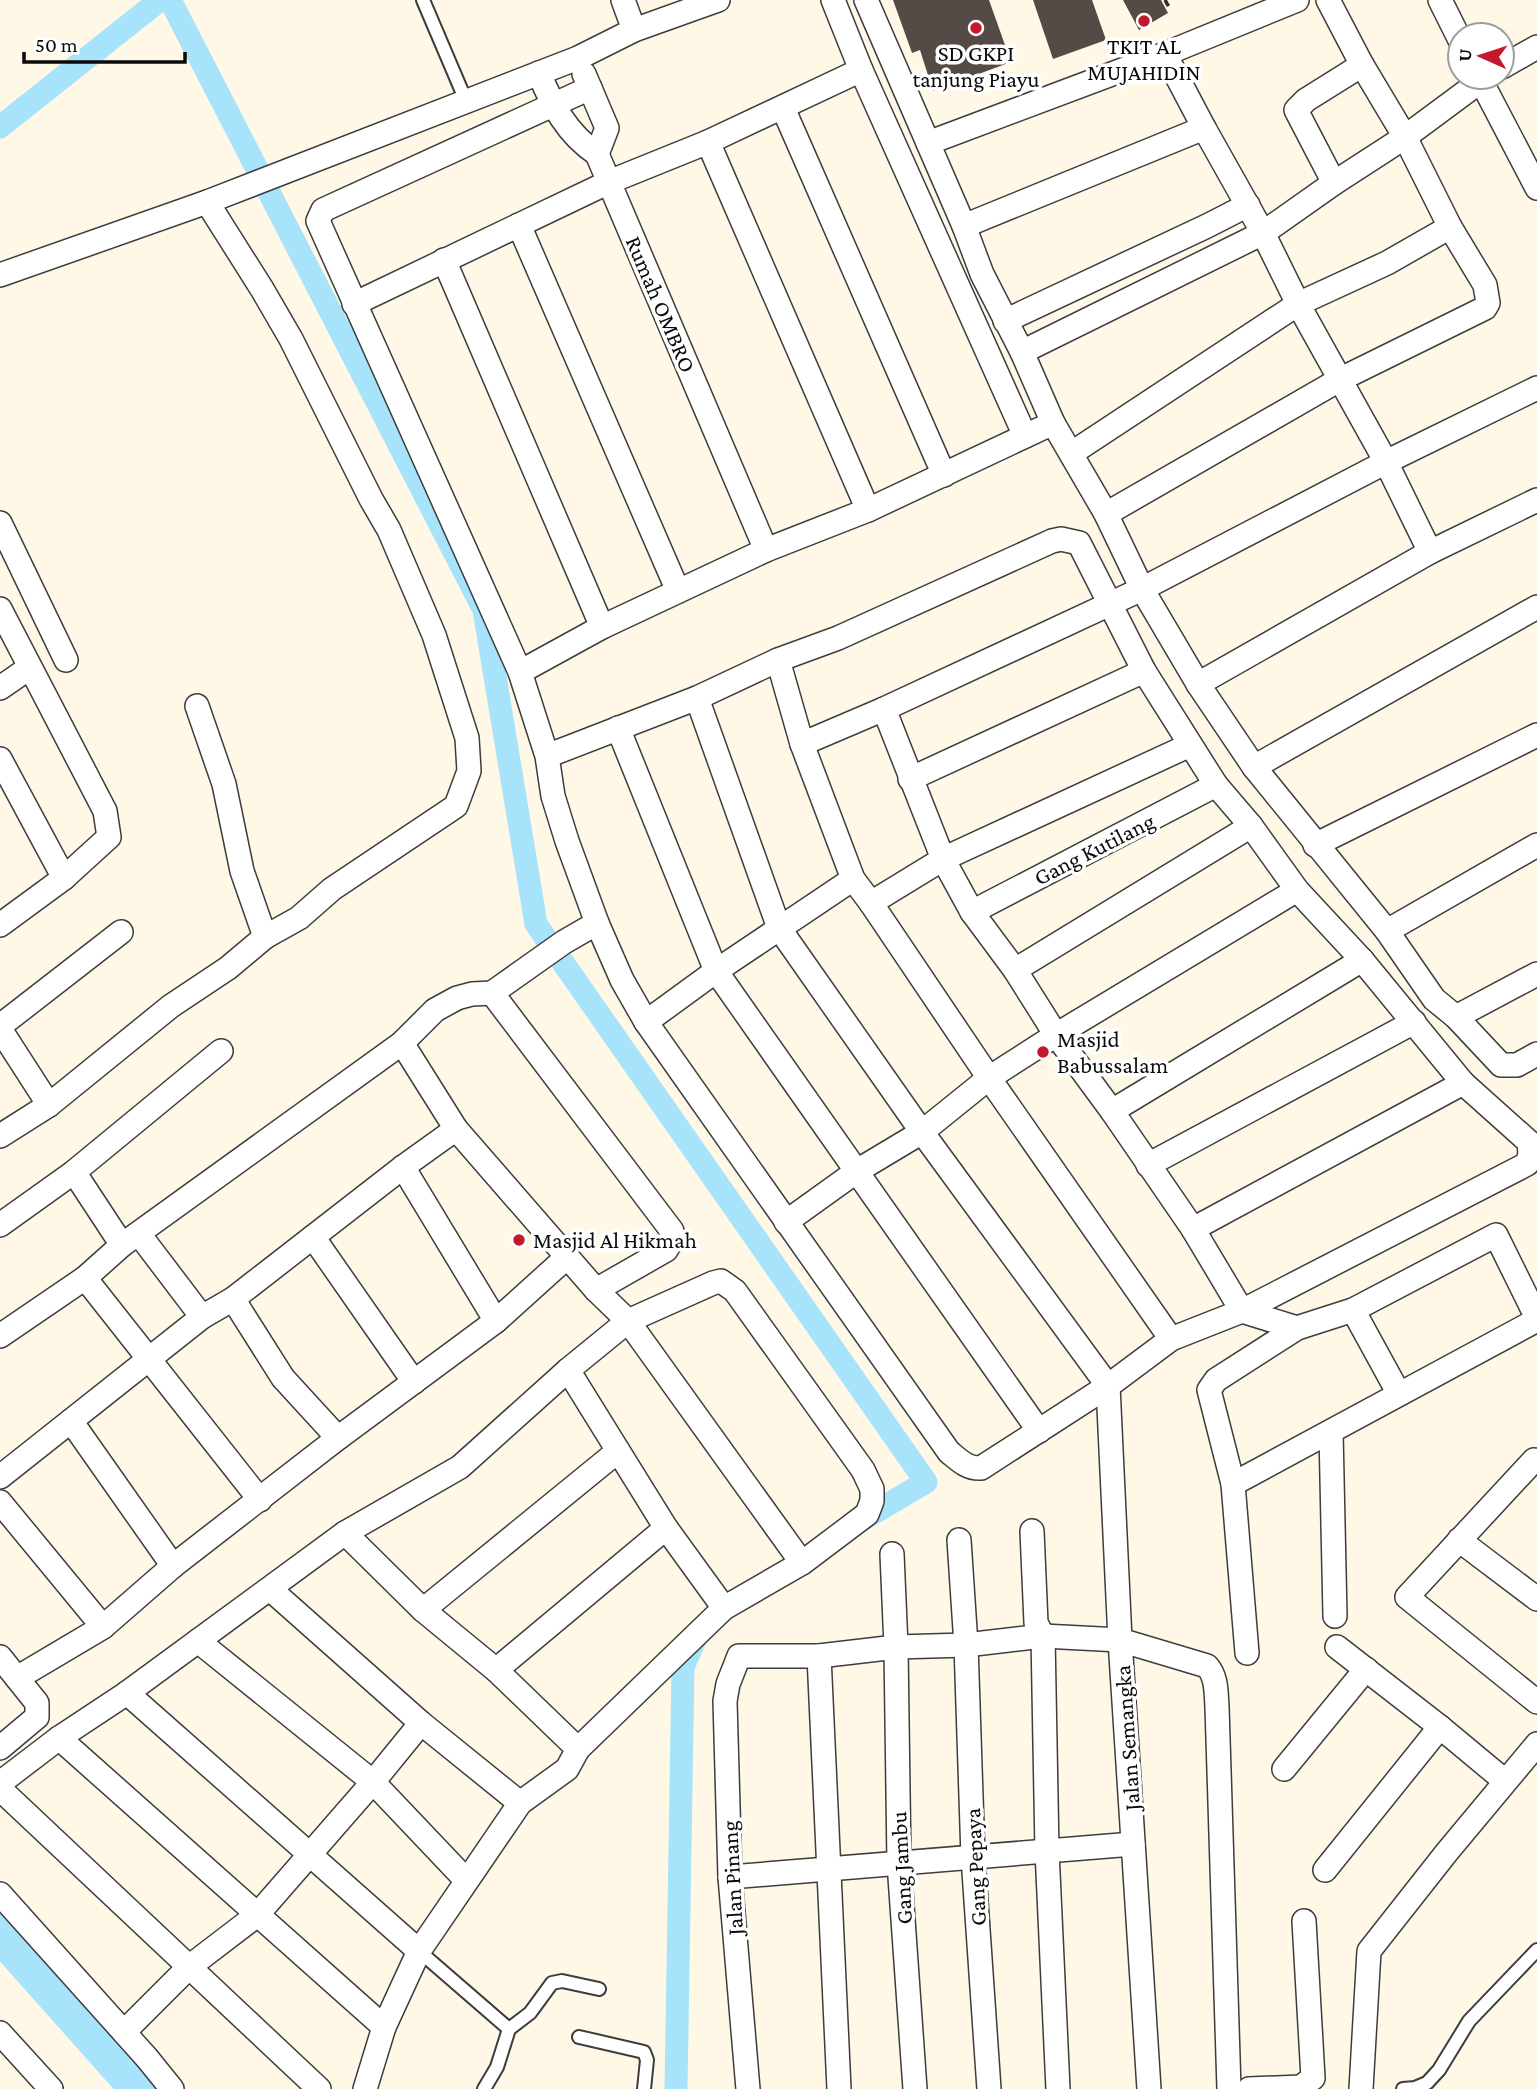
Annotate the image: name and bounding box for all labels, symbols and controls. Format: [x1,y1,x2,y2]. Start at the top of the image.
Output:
marker: TKIT AL MUJAHIDIN [1136,13,1152,29]
marker: SD GKPI tanjung Piayu [968,20,984,36]
scale bar [24,21,186,65]
north arrow [1446,21,1516,91]
text: 50 m [35,33,78,57]
place label: TKIT AL MUJAHIDIN [1087,33,1201,85]
place label: SD GKPI tanjung Piayu [912,40,1040,92]
text: U [1454,48,1475,62]
street label: Rumah OMBRO [621,232,701,376]
street label: Gang Kutilang [1029,807,1159,891]
place label: Masjid Babussalam [1057,1026,1168,1078]
marker: Masjid Babussalam [1035,1044,1051,1060]
place label: Masjid Al Hikmah [533,1227,697,1253]
marker: Masjid Al Hikmah [511,1232,527,1248]
street label: Jalan Semangka [1109,1664,1145,1814]
street label: Gang Pepaya [959,1807,991,1927]
street label: Gang Jambu [885,1811,917,1925]
street label: Jalan Pinang [716,1820,748,1938]

